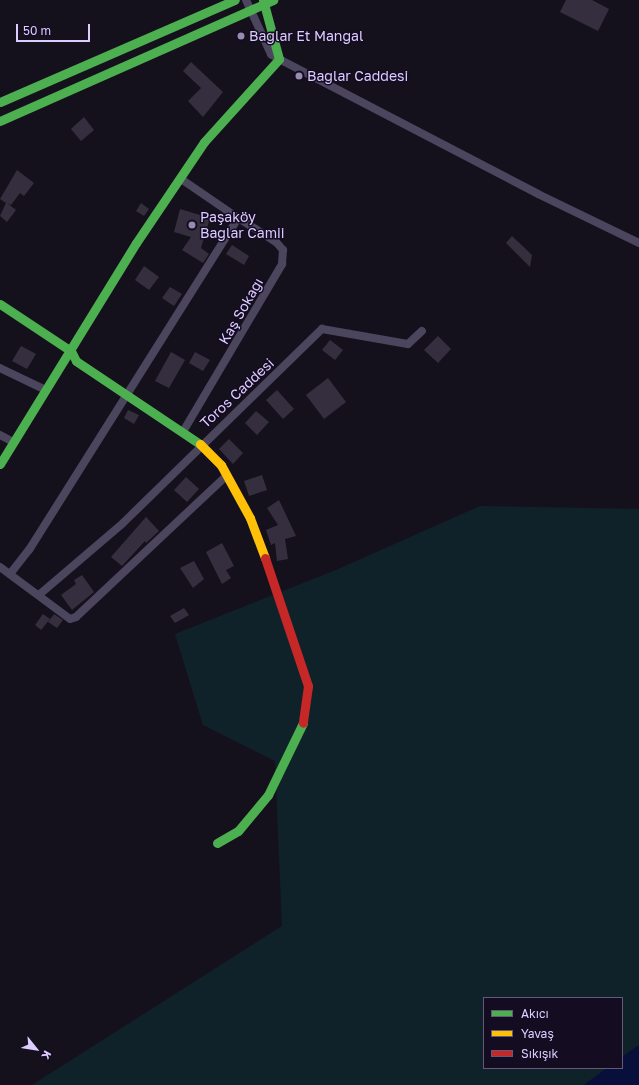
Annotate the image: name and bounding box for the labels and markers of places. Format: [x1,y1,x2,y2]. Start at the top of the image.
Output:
place label: Bağlar Et Mangal [249,28,363,44]
marker: Bağlar Et Mangal [236,31,246,41]
place label: Bağlar Caddesi [307,68,408,84]
marker: Bağlar Caddesi [294,71,304,81]
place label: Paşaköy Bağlar Camii [200,209,285,242]
marker: Paşaköy Bağlar Camii [187,220,197,230]

